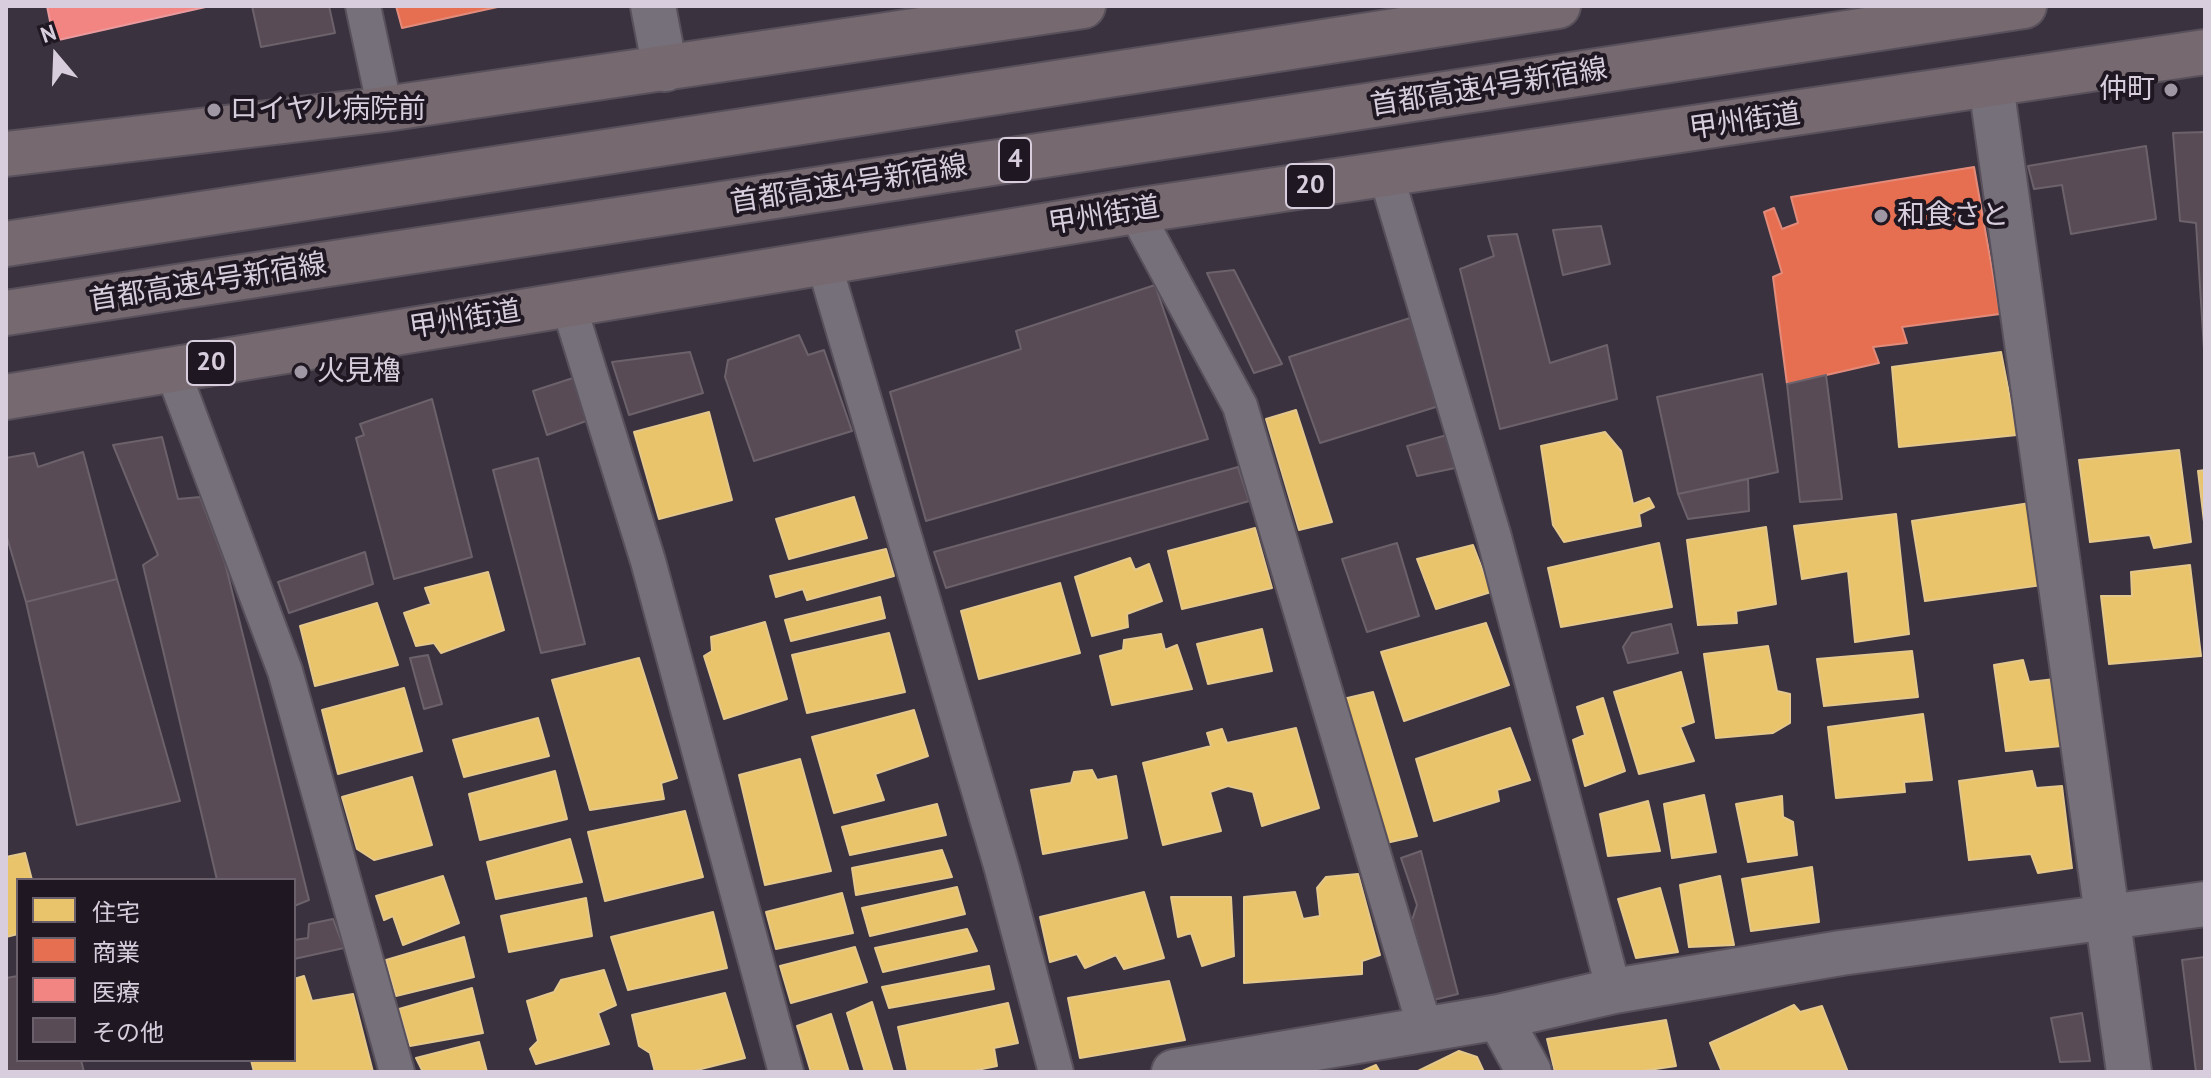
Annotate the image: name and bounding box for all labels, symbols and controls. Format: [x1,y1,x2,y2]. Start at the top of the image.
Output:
north arrow [16,16,96,96]
text: N [37,18,60,49]
street label: 首都高速4号新宿線 [1368,53,1610,123]
place label: 仲町 [2099,73,2155,107]
marker: 仲町 [2162,81,2180,99]
place label: ロイヤル病院前 [230,93,426,127]
street label: 甲州街道 [1687,98,1803,146]
marker: ロイヤル病院前 [205,101,223,119]
road number: 4 [999,138,1031,182]
street label: 首都高速4号新宿線 [728,150,970,220]
road number: 20 [1286,164,1334,208]
street label: 甲州街道 [1046,191,1162,241]
place label: 和食さと [1897,199,2009,233]
marker: 和食さと [1872,207,1890,225]
street label: 首都高速4号新宿線 [87,248,329,318]
street label: 甲州街道 [407,295,523,345]
road number: 20 [187,341,235,385]
place label: 火見櫓 [317,355,401,389]
marker: 火見櫓 [292,363,310,381]
legend [16,878,296,1062]
text: 住宅 [92,897,140,928]
text: 商業 [92,937,140,968]
text: 医療 [92,977,140,1008]
text: その他 [92,1017,164,1048]

